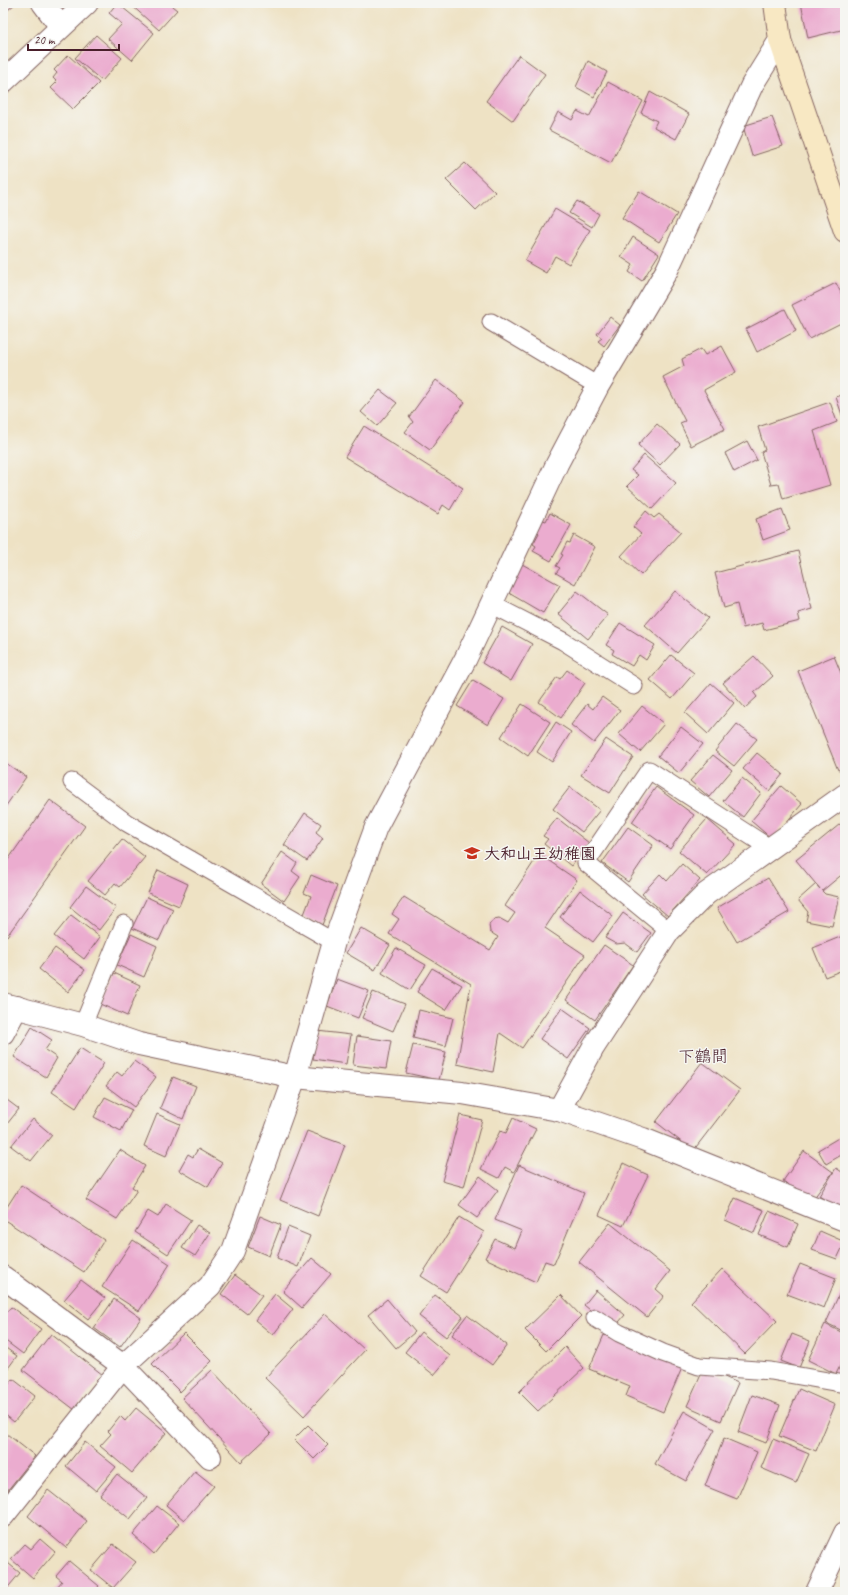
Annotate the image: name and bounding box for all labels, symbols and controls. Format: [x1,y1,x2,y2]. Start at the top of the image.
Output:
scale bar [28,26,119,52]
text: 20 m [34,32,56,48]
school or university icon: 大和山王幼稚園 [463,844,481,862]
place label: 大和山王幼稚園 [484,844,596,864]
district label: 下鶴間 [678,1046,729,1067]

